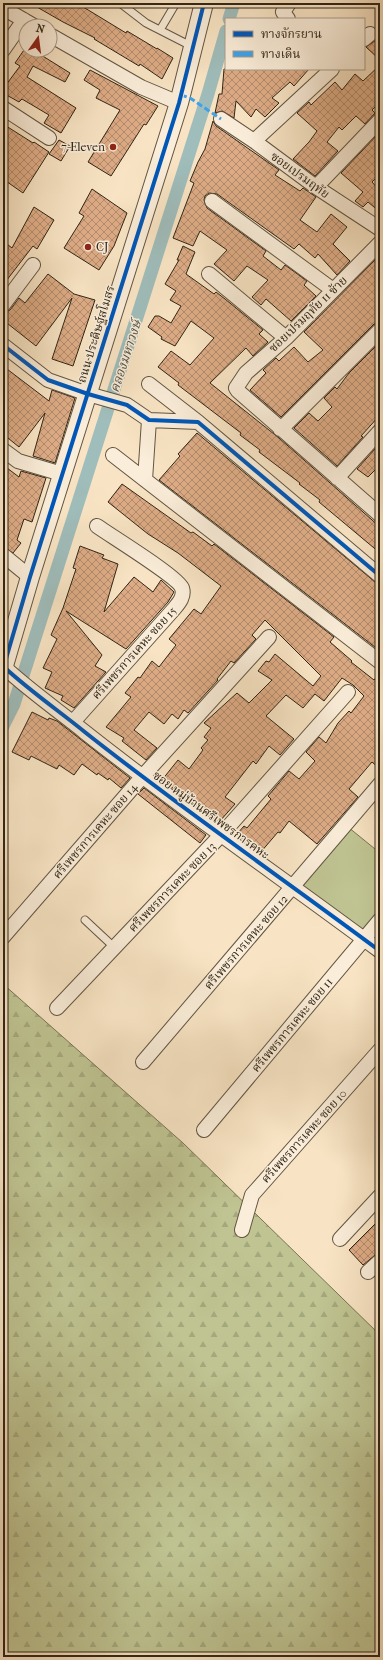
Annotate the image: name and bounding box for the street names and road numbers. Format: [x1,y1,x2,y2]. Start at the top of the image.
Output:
street label: ซอยเปรมฤทัย [268,149,332,201]
street label: ซอยเปรมฤทัย 11 ซ้าย [266,273,350,355]
street label: ถนน ประดิษฐ์สโมสร [73,283,117,384]
street label: ศรีเพชรการเคหะ ซอย 15 [89,604,179,702]
street label: ซอย หมู่บ้านศรีเพชรการคหะ [150,768,272,863]
street label: ศรีเพชรการเคหะ ซอย 14 [50,780,141,881]
street label: ศรีเพชรการเคหะ ซอย 13 [125,839,219,935]
street label: ศรีเพชรการเคหะ ซอย 12 [201,892,291,992]
street label: ศรีเพชรการเคหะ ซอย 11 [248,975,336,1075]
street label: ศรีเพชรการเคหะ ซอย 10 [258,1086,350,1186]

